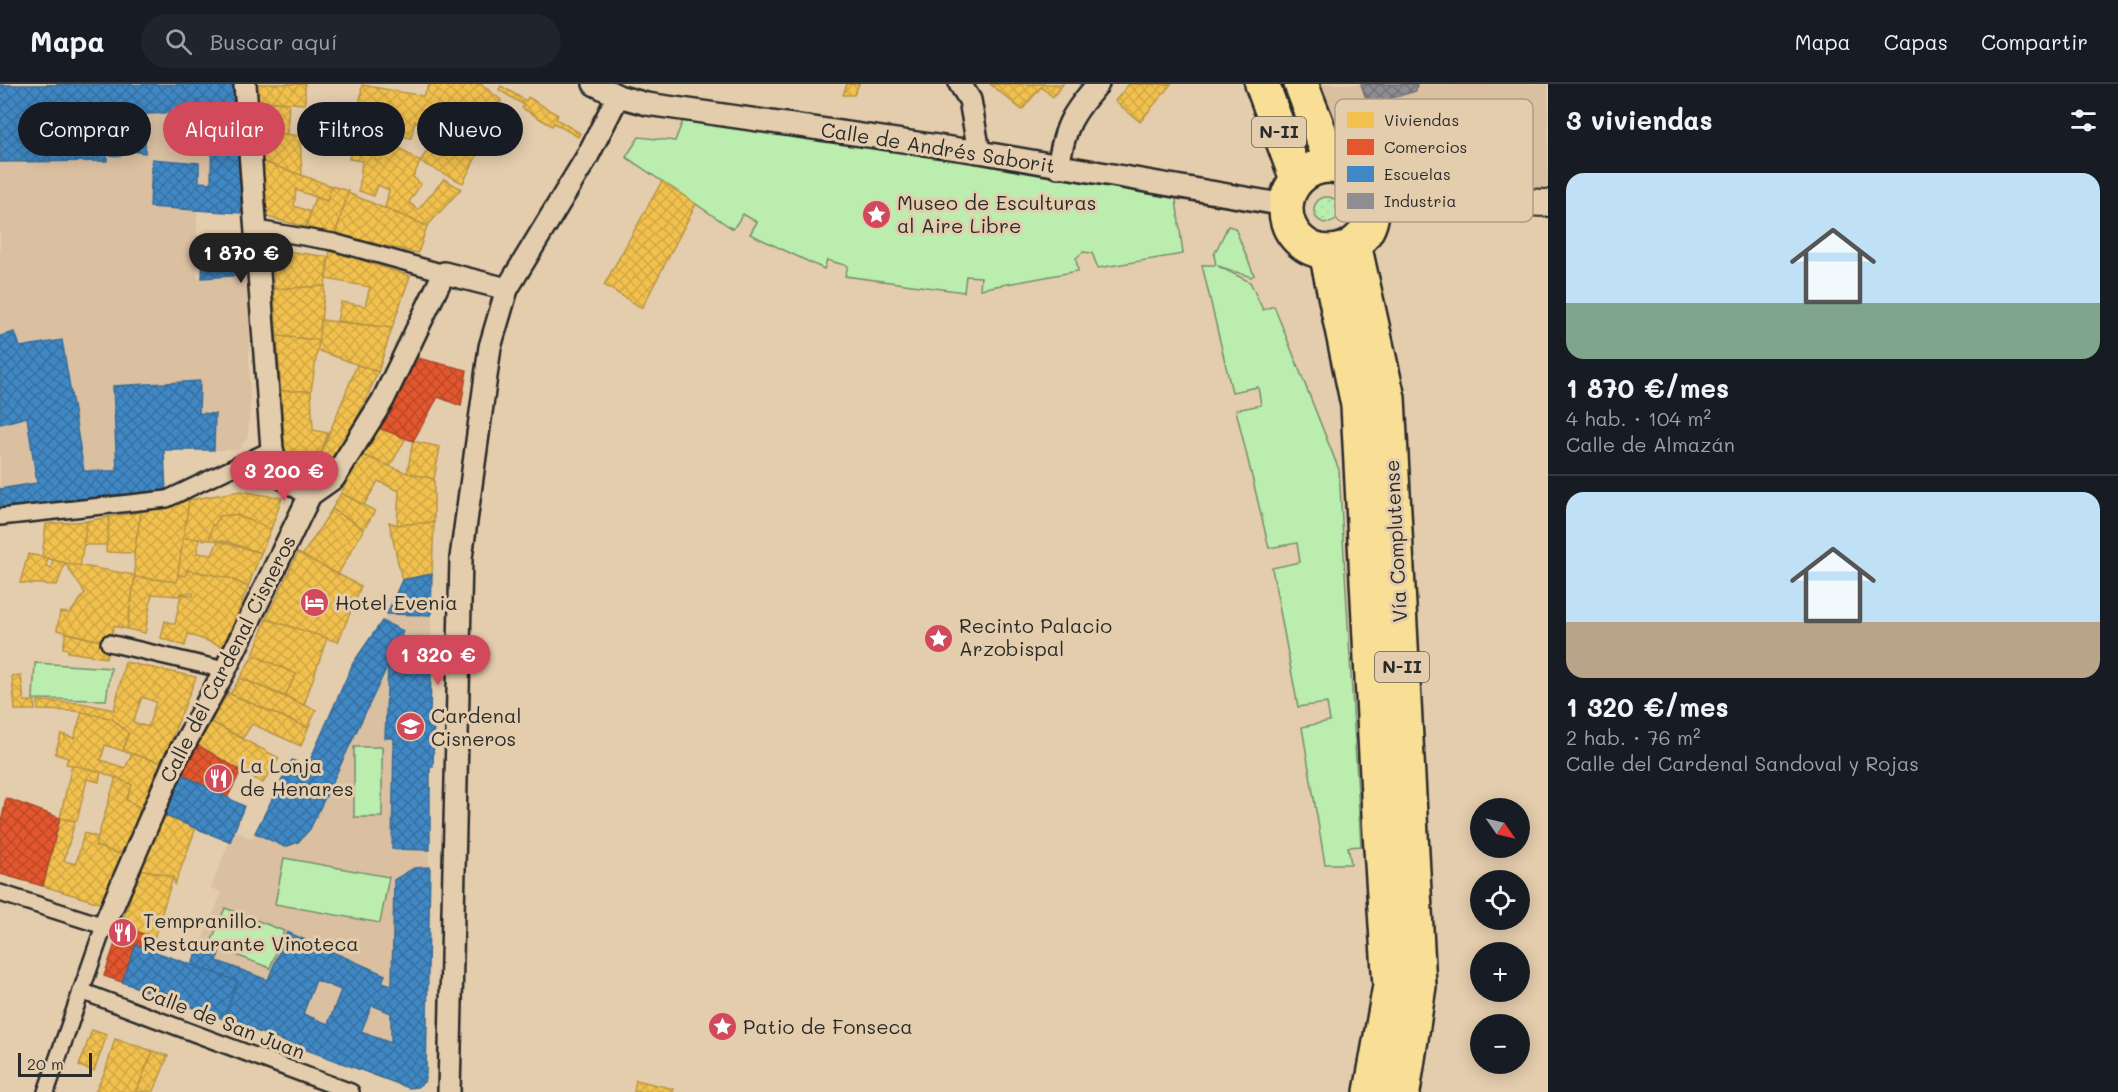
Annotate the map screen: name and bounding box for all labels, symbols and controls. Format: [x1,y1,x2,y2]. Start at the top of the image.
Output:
search box [141,14,561,68]
text: Mapa [30,23,105,59]
icon: search [162,25,195,58]
text: Buscar aquí [210,27,338,56]
text: Mapa [1795,28,1851,55]
text: Capas [1884,28,1948,55]
text: Compartir [1981,28,2088,55]
legend [1335,99,1533,222]
chip: Comprar [18,102,151,156]
chip: Alquilar [163,102,285,156]
chip: Filtros [297,102,405,156]
chip: Nuevo [417,102,523,156]
text: 3 viviendas [1566,103,1713,137]
icon: filters [2067,104,2100,137]
text: Viviendas [1384,109,1459,130]
street label: Calle de Andrés Saborit [819,116,1057,178]
road number: N-II [1252,117,1306,147]
text: Comercios [1384,136,1467,157]
text: Escuelas [1384,163,1451,184]
place label: Museo de Esculturas al Aire Libre [897,189,1097,238]
text: Industria [1384,190,1457,211]
place icon: Museo de Esculturas al Aire Libre [860,199,892,231]
icon: home [1779,212,1887,320]
pin: 1 870 € [186,233,296,284]
text: 1 870 € [203,239,279,265]
text: 1 870 €/mes [1566,371,1729,405]
text: 4 hab. · 104 m² [1566,405,1711,431]
text: Calle de Almazán [1566,431,1735,457]
pin: 3 200 € [229,451,339,502]
text: 3 200 € [244,457,324,483]
street label: Vía Complutense [1378,459,1412,623]
street label: Calle del Cardenal Cisneros [153,531,301,787]
icon: home [1779,531,1887,639]
hotel icon: Hotel Evenia [298,587,330,619]
place label: Hotel Evenia [335,589,458,615]
place label: Recinto Palacio Arzobispal [959,612,1112,661]
place icon: Recinto Palacio Arzobispal [922,622,954,654]
pin: 1 320 € [383,635,493,686]
text: 1 320 € [400,641,476,667]
road number: N-II [1375,652,1429,682]
text: 1 320 €/mes [1566,690,1729,724]
place label: Cardenal Cisneros [431,702,521,751]
school or university icon: Cardenal Cisneros [394,711,426,743]
text: 2 hab. · 76 m² [1566,724,1701,750]
text: Calle del Cardenal Sandoval y Rojas [1566,750,1919,776]
place label: La Lonja de Henares [240,752,354,801]
restaurant icon: La Lonja de Henares [203,762,235,794]
north arrow [1470,798,1530,858]
map controls [1470,798,1530,1074]
button: locate [1470,870,1530,930]
place label: Tempranillo. Restaurante Vinoteca [143,907,359,956]
restaurant icon: Tempranillo. Restaurante Vinoteca [106,916,138,948]
button: + [1470,942,1530,1002]
street label: Calle de San Juan [138,978,309,1064]
place icon: Patio de Fonseca [706,1011,738,1043]
place label: Patio de Fonseca [743,1013,913,1039]
button: − [1470,1014,1530,1074]
scale bar [18,1050,92,1078]
text: 20 m [27,1053,64,1074]

